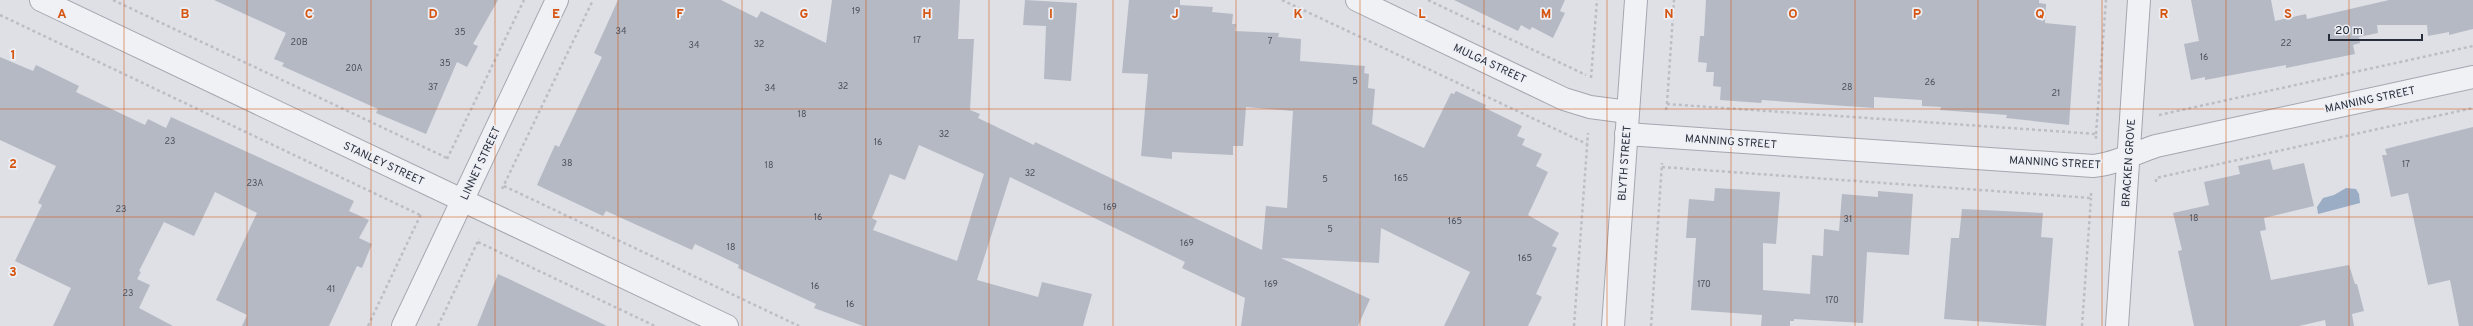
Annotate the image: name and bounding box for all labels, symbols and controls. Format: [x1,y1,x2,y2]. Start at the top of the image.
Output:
house number: 19 [852,6,860,17]
text: A [57,7,67,23]
text: B [181,7,190,23]
text: C [305,7,313,23]
text: D [428,7,438,23]
text: E [552,7,560,23]
text: F [676,7,684,23]
text: G [800,7,809,23]
text: H [922,7,932,23]
text: I [1049,7,1053,23]
text: J [1171,7,1179,23]
text: K [1293,7,1303,23]
text: L [1418,7,1426,23]
text: M [1541,7,1551,23]
text: N [1664,7,1674,23]
text: O [1788,7,1798,23]
text: P [1913,7,1922,23]
text: Q [2035,7,2045,23]
text: R [2160,7,2169,23]
text: S [2284,7,2292,23]
scale bar [2329,16,2422,42]
text: 20 m [2335,23,2363,39]
house number: 34 [615,26,627,37]
house number: 35 [454,27,466,38]
house number: 17 [913,35,921,46]
house number: 7 [1268,36,1273,47]
house number: 20B [290,37,308,48]
house number: 22 [2280,38,2292,49]
house number: 32 [754,39,764,50]
house number: 34 [688,40,700,51]
street label: MULGA STREET [1451,41,1528,87]
text: 1 [10,48,16,64]
house number: 16 [2200,52,2208,63]
house number: 35 [439,58,451,69]
house number: 20A [345,63,363,74]
house number: 5 [1352,76,1358,87]
house number: 26 [1925,77,1935,88]
house number: 32 [838,81,848,92]
house number: 37 [428,82,438,93]
house number: 28 [1841,82,1853,93]
house number: 34 [764,83,776,94]
street label: MANNING STREET [2324,84,2417,116]
house number: 21 [2052,88,2060,99]
house number: 18 [798,109,806,120]
street label: BRACKEN GROVE [2119,119,2139,208]
street label: LINNET STREET [458,124,504,202]
street label: BLYTH STREET [1615,125,1635,201]
house number: 32 [939,129,949,140]
street label: MANNING STREET [1685,132,1777,152]
house number: 23 [165,136,175,147]
house number: 16 [874,137,882,148]
street label: STANLEY STREET [341,139,426,189]
street label: MANNING STREET [2009,154,2101,172]
text: 2 [9,157,17,173]
house number: 38 [562,158,572,169]
house number: 17 [2402,159,2410,170]
house number: 18 [765,160,773,171]
house number: 32 [1025,168,1035,179]
house number: 165 [1394,173,1408,184]
house number: 5 [1322,174,1328,185]
house number: 23A [247,178,263,189]
house number: 169 [1103,202,1117,213]
house number: 23 [116,204,126,215]
house number: 16 [814,212,822,223]
house number: 18 [2190,213,2198,224]
house number: 31 [1844,214,1852,225]
house number: 165 [1448,216,1462,227]
house number: 5 [1327,224,1333,235]
house number: 169 [1180,238,1194,249]
house number: 18 [727,242,735,253]
house number: 165 [1518,253,1532,264]
text: 3 [9,265,17,281]
house number: 169 [1264,279,1278,290]
house number: 170 [1697,279,1711,290]
house number: 16 [811,281,819,292]
house number: 41 [327,284,335,295]
house number: 23 [123,288,133,299]
house number: 170 [1825,295,1839,306]
house number: 16 [846,299,854,310]

